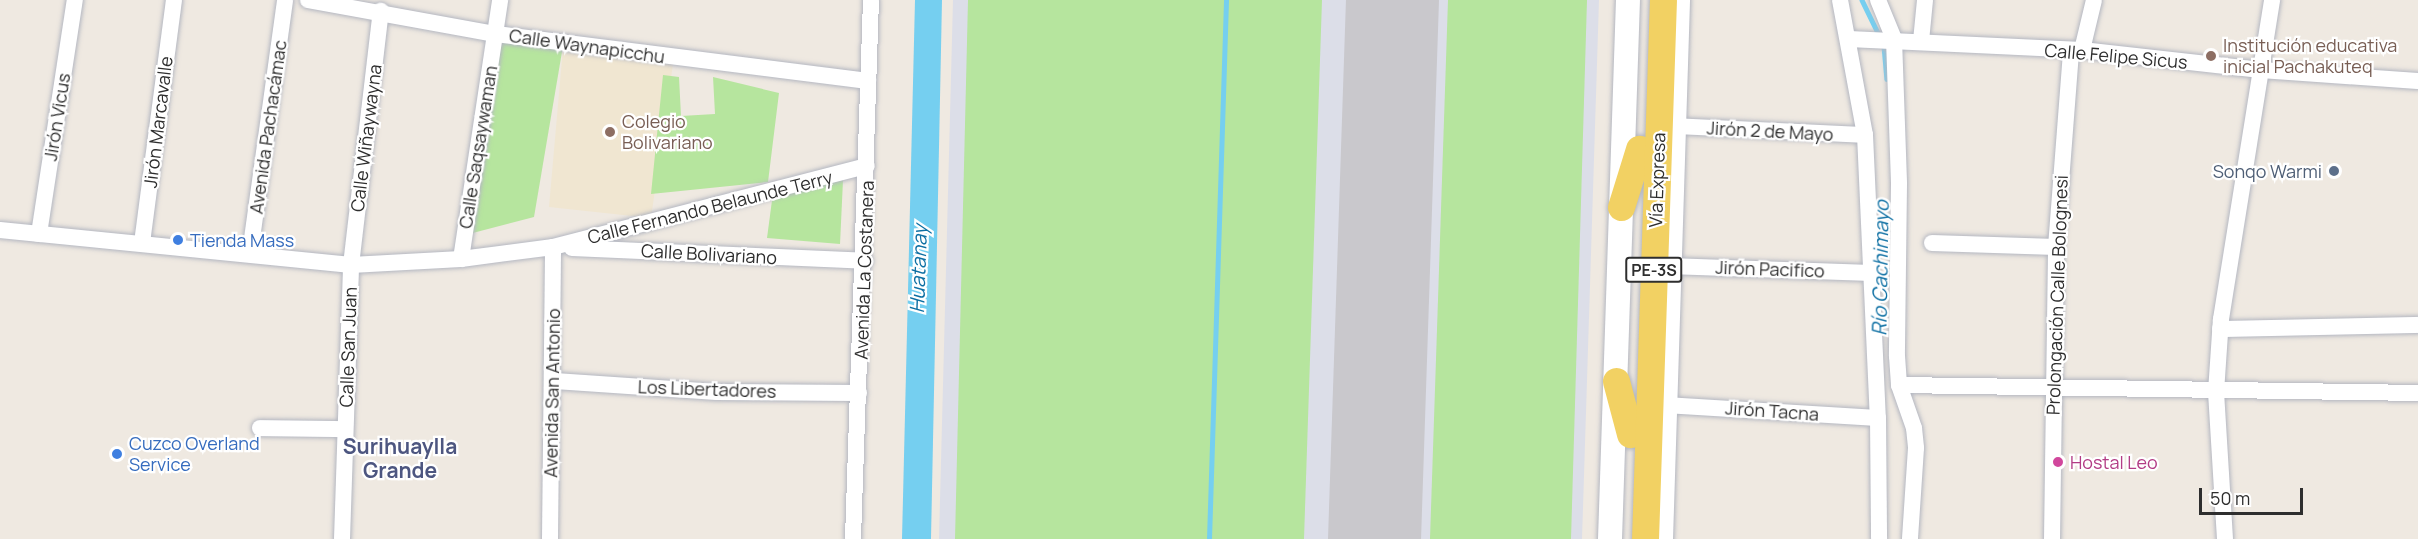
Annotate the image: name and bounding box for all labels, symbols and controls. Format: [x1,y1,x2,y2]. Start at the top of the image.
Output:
street label: Calle Waynapicchu [508,24,666,68]
place label: Institución educativa inicial Pachakuteq [2223,35,2397,78]
street label: Avenida Pachacámac [245,39,291,215]
street label: Calle Felipe Sicus [2044,39,2188,73]
marker: Institución educativa inicial Pachakuteq [2204,49,2218,63]
street label: Jirón Marcavalle [139,55,177,189]
street label: Calle Wiñaywayna [346,63,386,213]
street label: Calle Saqsaywaman [454,64,502,230]
street label: Jirón Vicus [39,72,75,162]
place label: Colegio Bolivariano [622,111,713,154]
street label: Jirón 2 de Mayo [1706,117,1834,145]
marker: Colegio Bolivariano [603,125,617,139]
street label: Vía Expresa [1645,132,1669,228]
place label: Sonqo Warmi [2213,160,2322,182]
marker: Sonqo Warmi [2327,164,2341,178]
street label: Calle Fernando Belaunde Terry [585,166,835,248]
street label: Prolongación Calle Bolognesi [2042,175,2072,415]
street label: Avenida La Costanera [850,180,878,360]
water label: Río Cachimayo [1867,200,1893,336]
water label: Huatanay [904,224,932,314]
place label: Tienda Mass [190,229,294,251]
marker: Tienda Mass [171,233,185,247]
street label: Calle Bolivariano [640,240,778,268]
street label: Jirón Pacifico [1715,256,1825,282]
road number: PE-3S [1624,257,1684,283]
street label: Calle San Juan [335,286,361,408]
street label: Avenida San Antonio [540,308,564,478]
street label: Los Libertadores [637,376,777,402]
street label: Jirón Tacna [1724,397,1820,425]
place label: Cuzco Overland Service [129,433,260,476]
district label: Surihuaylla Grande [343,433,457,483]
marker: Cuzco Overland Service [110,447,124,461]
place label: Hostal Leo [2070,451,2158,473]
marker: Hostal Leo [2051,455,2065,469]
scale bar [2202,476,2306,514]
text: 50 m [2210,486,2250,510]

